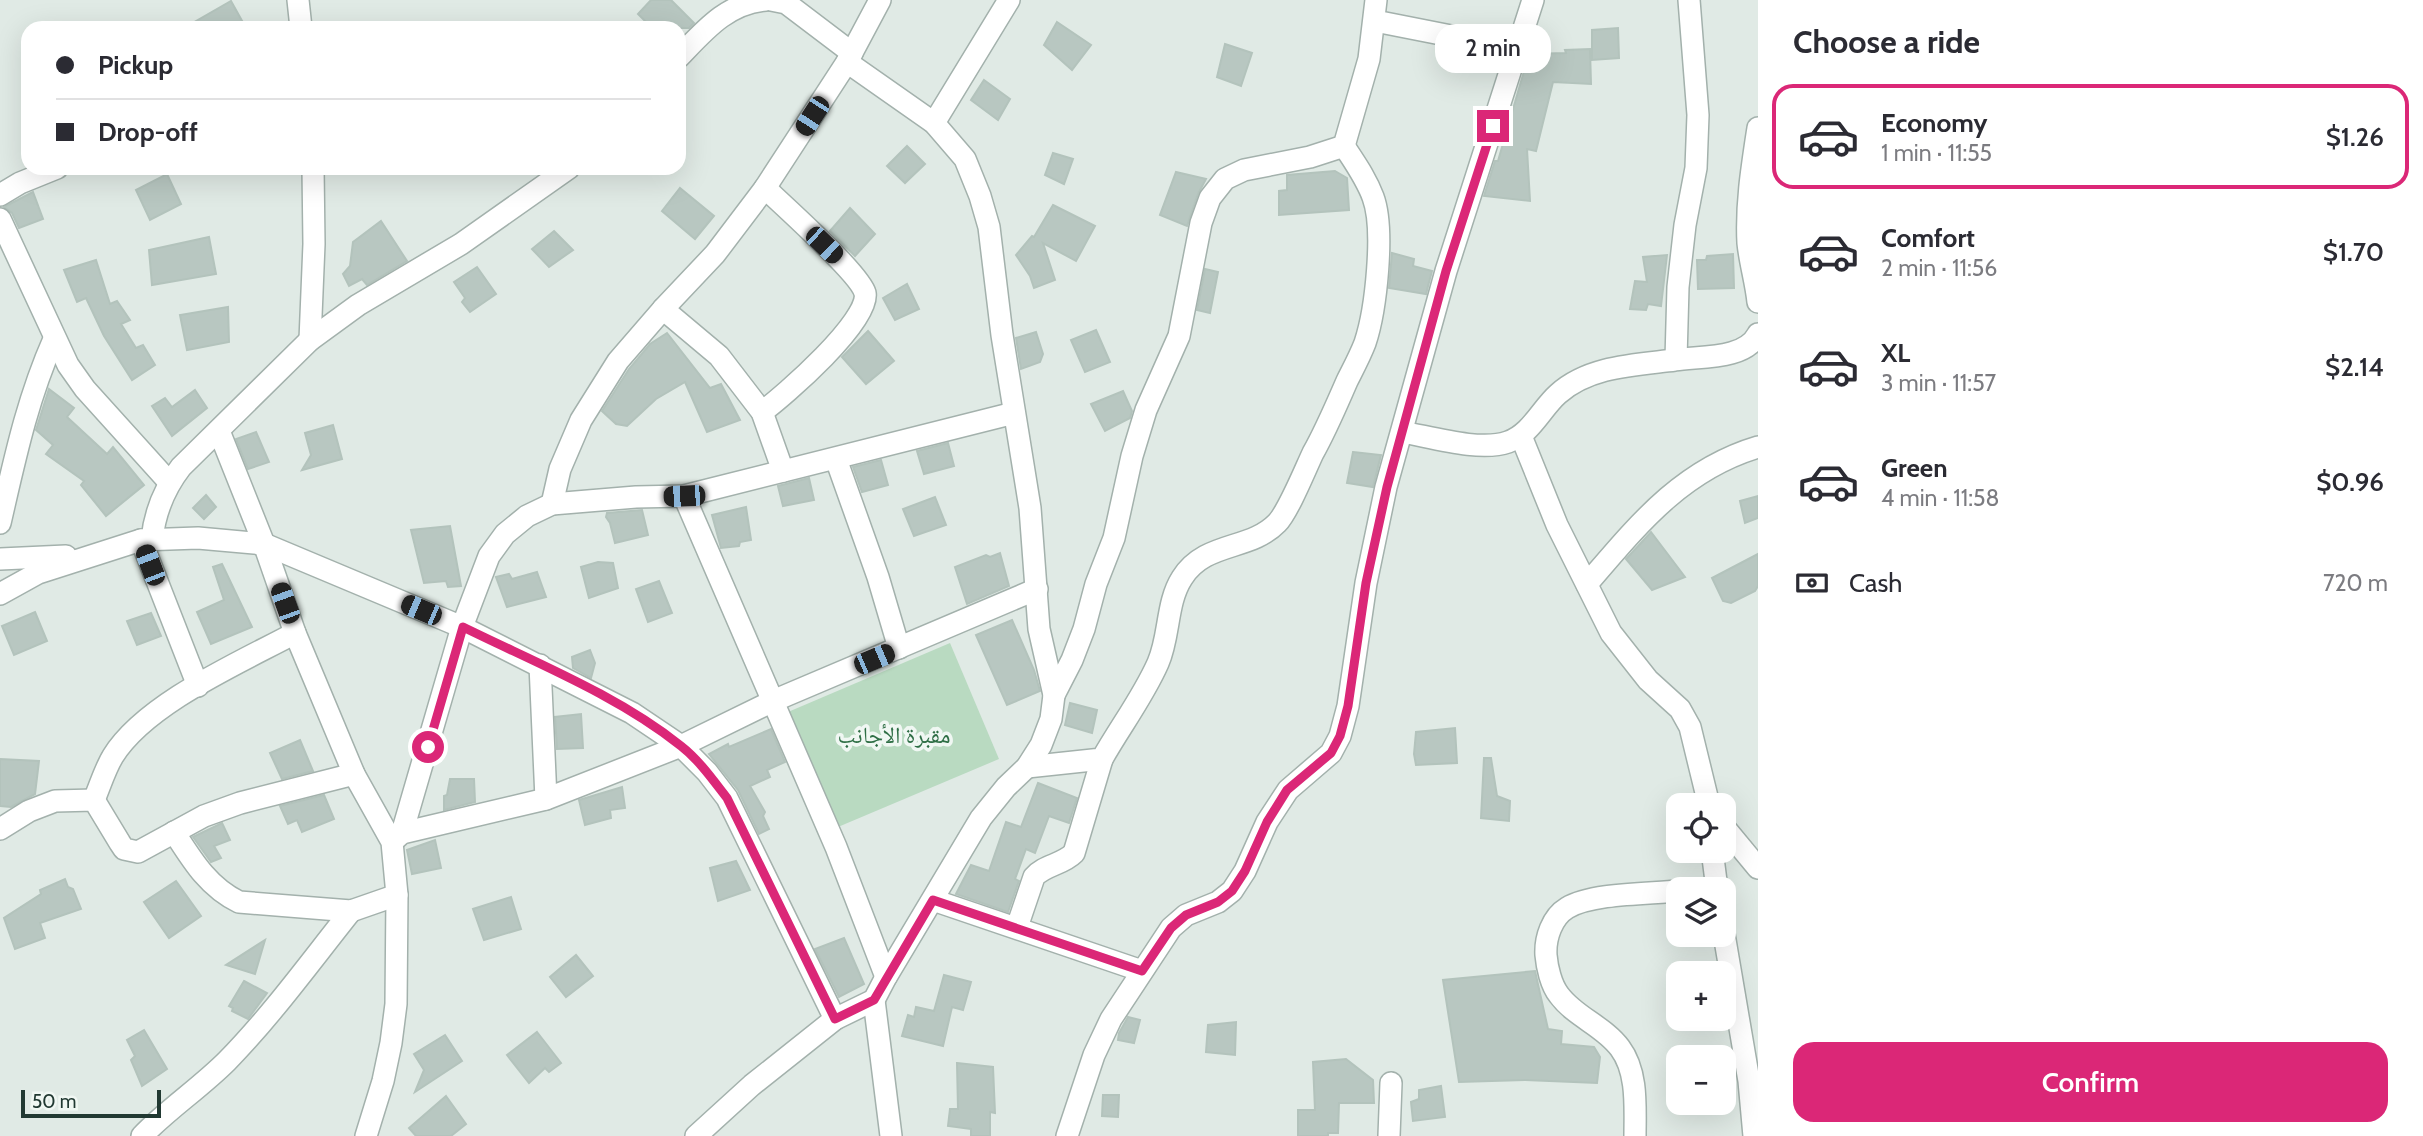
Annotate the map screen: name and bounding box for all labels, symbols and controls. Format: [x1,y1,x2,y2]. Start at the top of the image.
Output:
text: Choose a ride [1793,22,1980,61]
callout: 2 min [1435,24,1551,74]
text: 2 min [1465,34,1521,62]
text: Pickup [98,49,173,81]
car [792,93,833,139]
icon: car [1797,105,1860,168]
text: Economy [1881,107,1987,139]
route end [1477,110,1509,142]
text: Drop-off [98,116,198,148]
text: $1.26 [2326,121,2384,153]
text: 1 min · 11:55 [1881,139,1992,167]
icon: car [1797,220,1860,283]
text: Comfort [1881,222,1975,254]
car [802,223,847,267]
text: $1.70 [2323,236,2384,268]
text: 2 min · 11:56 [1881,254,1997,282]
icon: car [1797,335,1860,398]
text: XL [1881,337,1910,369]
text: $2.14 [2325,351,2384,383]
text: 3 min · 11:57 [1881,369,1996,397]
icon: car [1797,450,1860,513]
text: Green [1881,452,1948,484]
text: $0.96 [2316,466,2384,498]
text: 4 min · 11:58 [1881,484,1999,512]
car [663,485,706,507]
car [133,542,168,588]
icon: cash [1793,564,1831,602]
text: Cash [1849,567,1902,599]
text: 720 m [2323,569,2388,597]
car [268,580,303,626]
car [398,592,445,628]
car [851,641,898,677]
park label: مقبرة الأجانب [838,721,950,749]
route start [412,731,444,763]
map controls [1666,793,1736,1115]
button: locate [1666,793,1736,863]
button: layers [1666,877,1736,947]
button: + [1666,961,1736,1031]
button: Confirm [1793,1042,2388,1122]
button: − [1666,1045,1736,1115]
scale bar [21,1087,161,1119]
text: 50 m [32,1090,76,1113]

